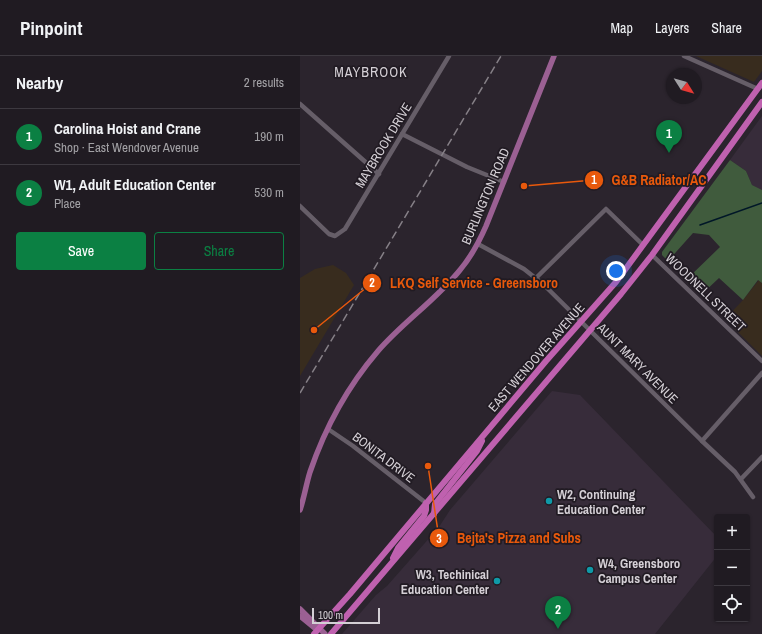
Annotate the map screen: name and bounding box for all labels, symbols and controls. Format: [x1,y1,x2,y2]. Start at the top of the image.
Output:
text: Pinpoint [20,15,82,41]
text: Map [611,19,633,37]
text: Layers [655,19,689,37]
text: Share [711,19,742,37]
district label: MAYBROOK [334,63,408,81]
north arrow [666,68,702,104]
text: Nearby [16,71,63,94]
text: 2 results [244,74,284,91]
street label: MAYBROOK DRIVE [351,100,416,191]
text: Carolina Hoist and Crane [54,118,201,139]
pin: 1 [656,120,682,153]
text: 1 [26,128,32,145]
text: 190 m [254,128,284,145]
text: Shop · East Wendover Avenue [54,139,199,156]
street label: BURLINGTON ROAD [457,145,514,247]
callout: G&B Radiator/AC [584,167,715,193]
text: G&B Radiator/AC [611,171,707,189]
text: 1 [591,172,597,188]
text: W1, Adult Education Center [54,174,216,195]
text: 2 [26,184,32,201]
text: 530 m [254,184,284,201]
text: Place [54,195,81,212]
button: Save [16,232,146,270]
button: Share [154,232,284,270]
street label: WOODNELL STREET [662,250,750,336]
your location [606,261,626,281]
callout: LKQ Self Service - Greensboro [362,270,566,296]
text: LKQ Self Service - Greensboro [390,274,558,292]
text: 2 [369,275,375,291]
street label: EAST WENDOVER AVENUE [484,299,588,415]
street label: AUNT MARY AVENUE [593,319,682,407]
street label: BONITA DRIVE [349,428,418,486]
place label: W2, Continuing Education Center [557,486,646,518]
marker: W2, Continuing Education Center [544,496,554,506]
map controls [714,514,750,622]
button: + [714,514,750,550]
callout: Bejta's Pizza and Subs [429,525,589,551]
text: Bejta's Pizza and Subs [457,529,581,547]
text: 3 [436,531,442,547]
button: − [714,550,750,586]
place label: W4, Greensboro Campus Center [598,555,680,587]
marker: W4, Greensboro Campus Center [585,565,595,575]
place label: W3, Techinical Education Center [401,566,490,598]
marker: W3, Techinical Education Center [492,576,502,586]
button: locate [714,586,750,622]
pin: 2 [545,596,571,629]
scale bar [312,606,380,625]
text: 100 m [318,608,343,622]

